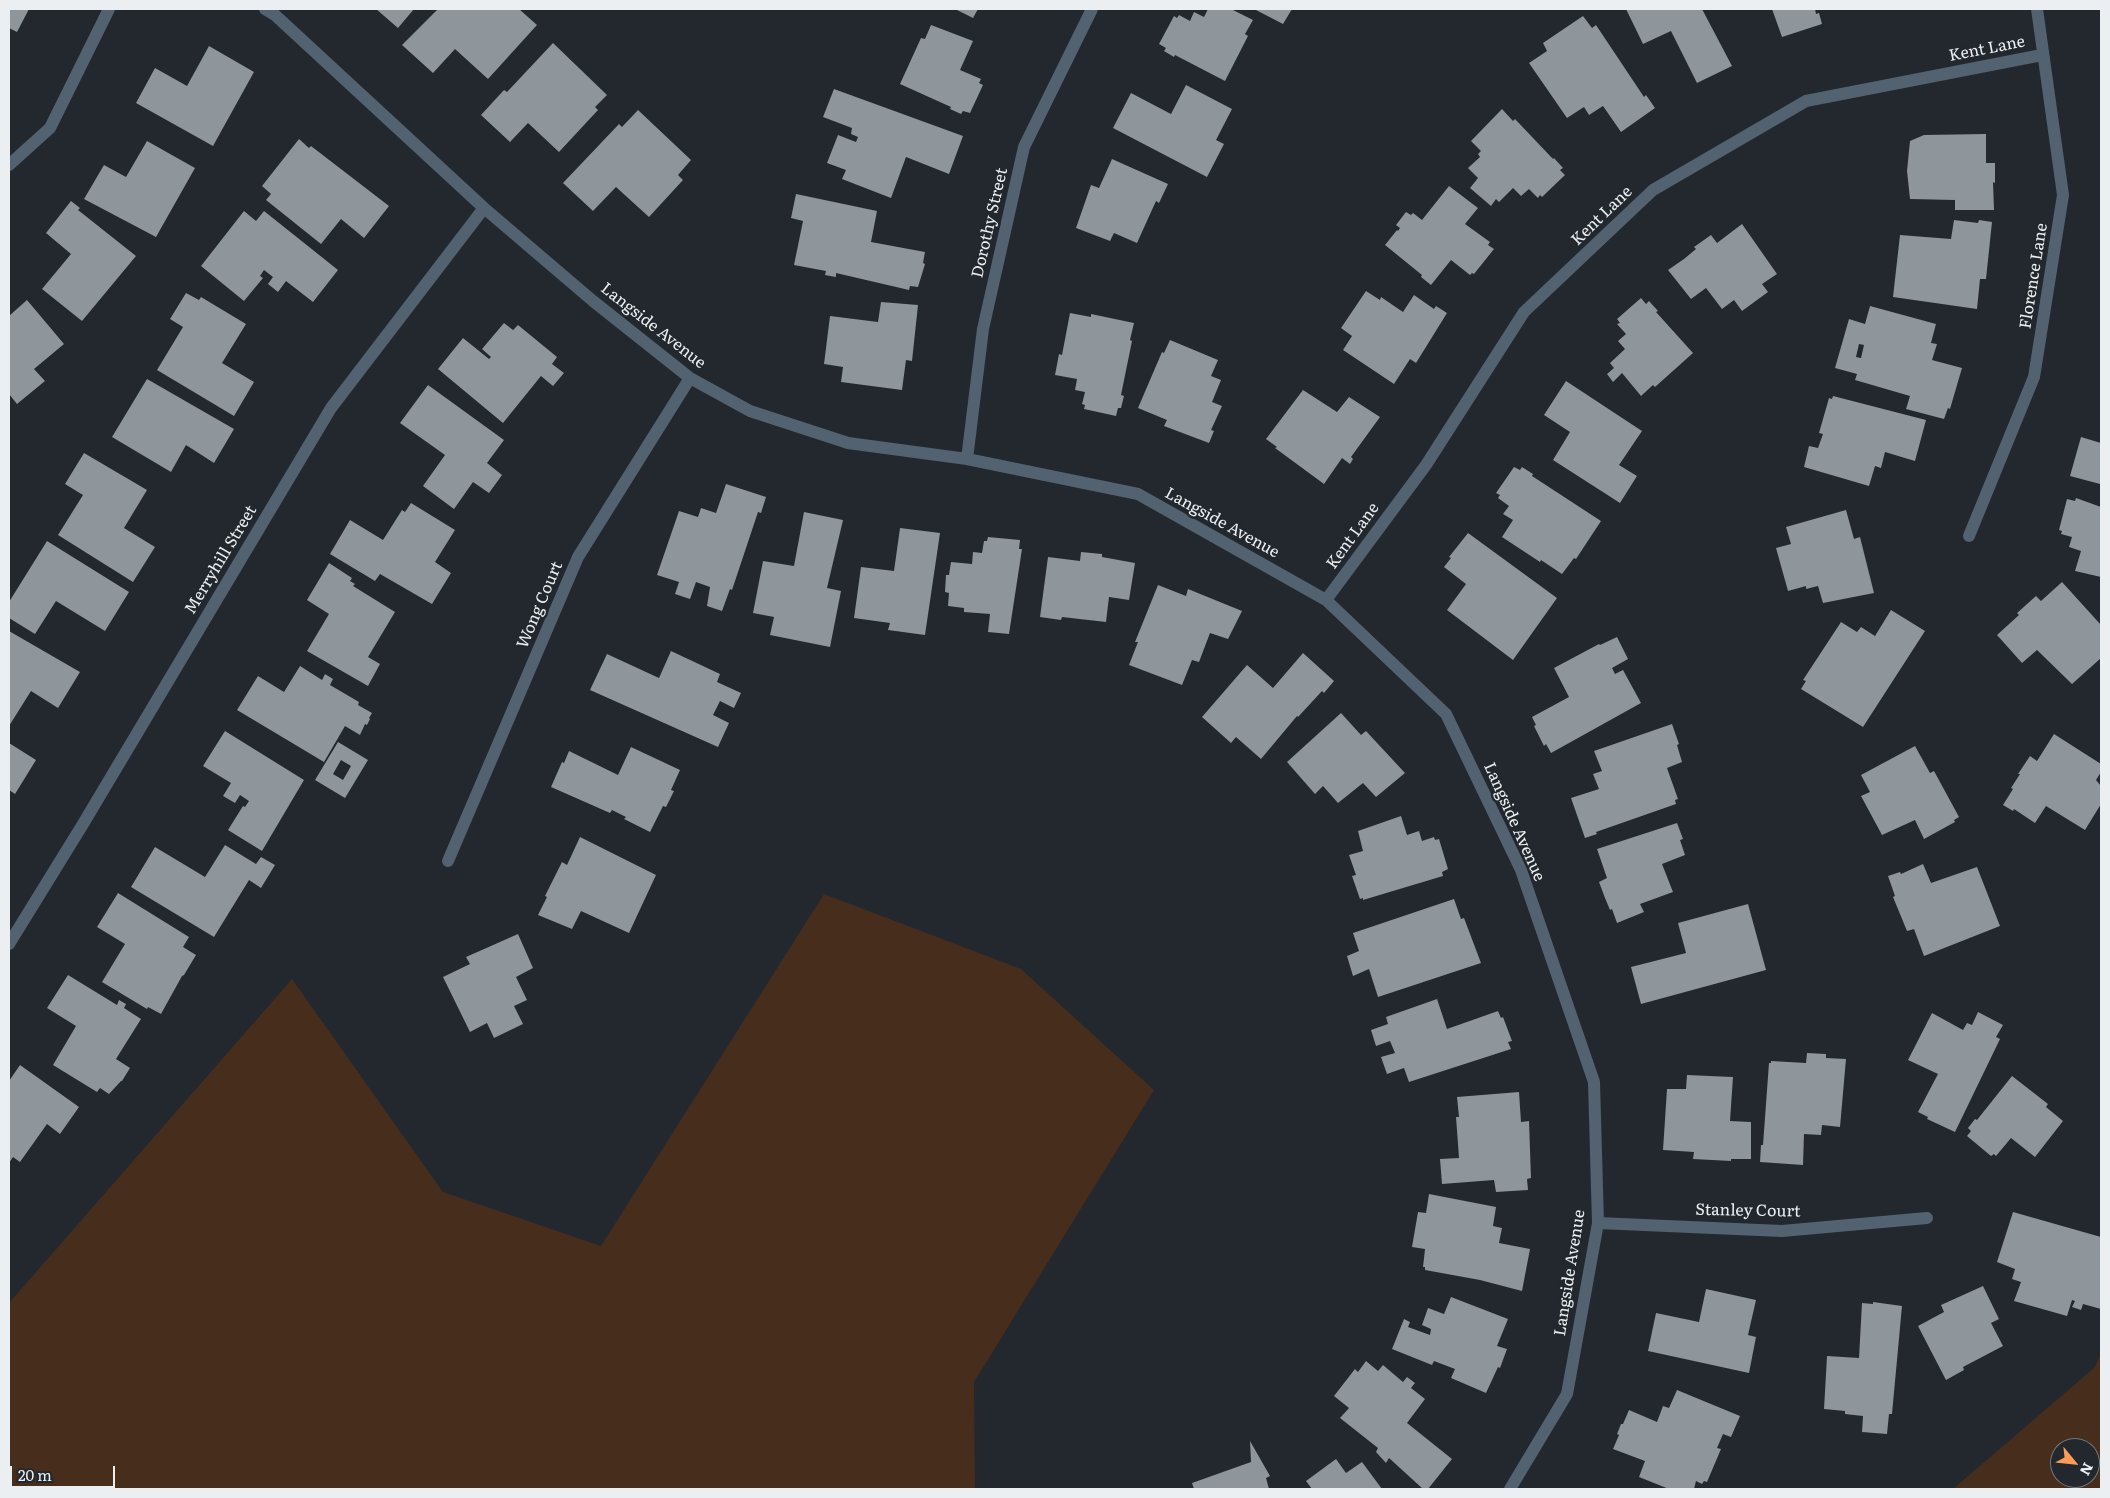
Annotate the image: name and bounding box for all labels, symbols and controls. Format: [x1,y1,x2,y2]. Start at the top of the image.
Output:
street label: Kent Lane [1947,32,2027,66]
street label: Dorothy Street [968,166,1012,280]
street label: Kent Lane [1568,182,1636,250]
street label: Florence Lane [2016,222,2052,330]
street label: Langside Avenue [597,279,709,373]
street label: Langside Avenue [1161,484,1283,562]
street label: Kent Lane [1323,499,1383,573]
street label: Merryhill Street [181,502,261,618]
street label: Wong Court [513,559,567,651]
street label: Langside Avenue [1479,760,1549,884]
street label: Stanley Court [1695,1200,1801,1222]
street label: Langside Avenue [1551,1208,1589,1338]
north arrow [2050,1438,2100,1488]
scale bar [12,1456,118,1488]
text: N [2076,1460,2099,1479]
text: 20 m [18,1463,52,1486]

